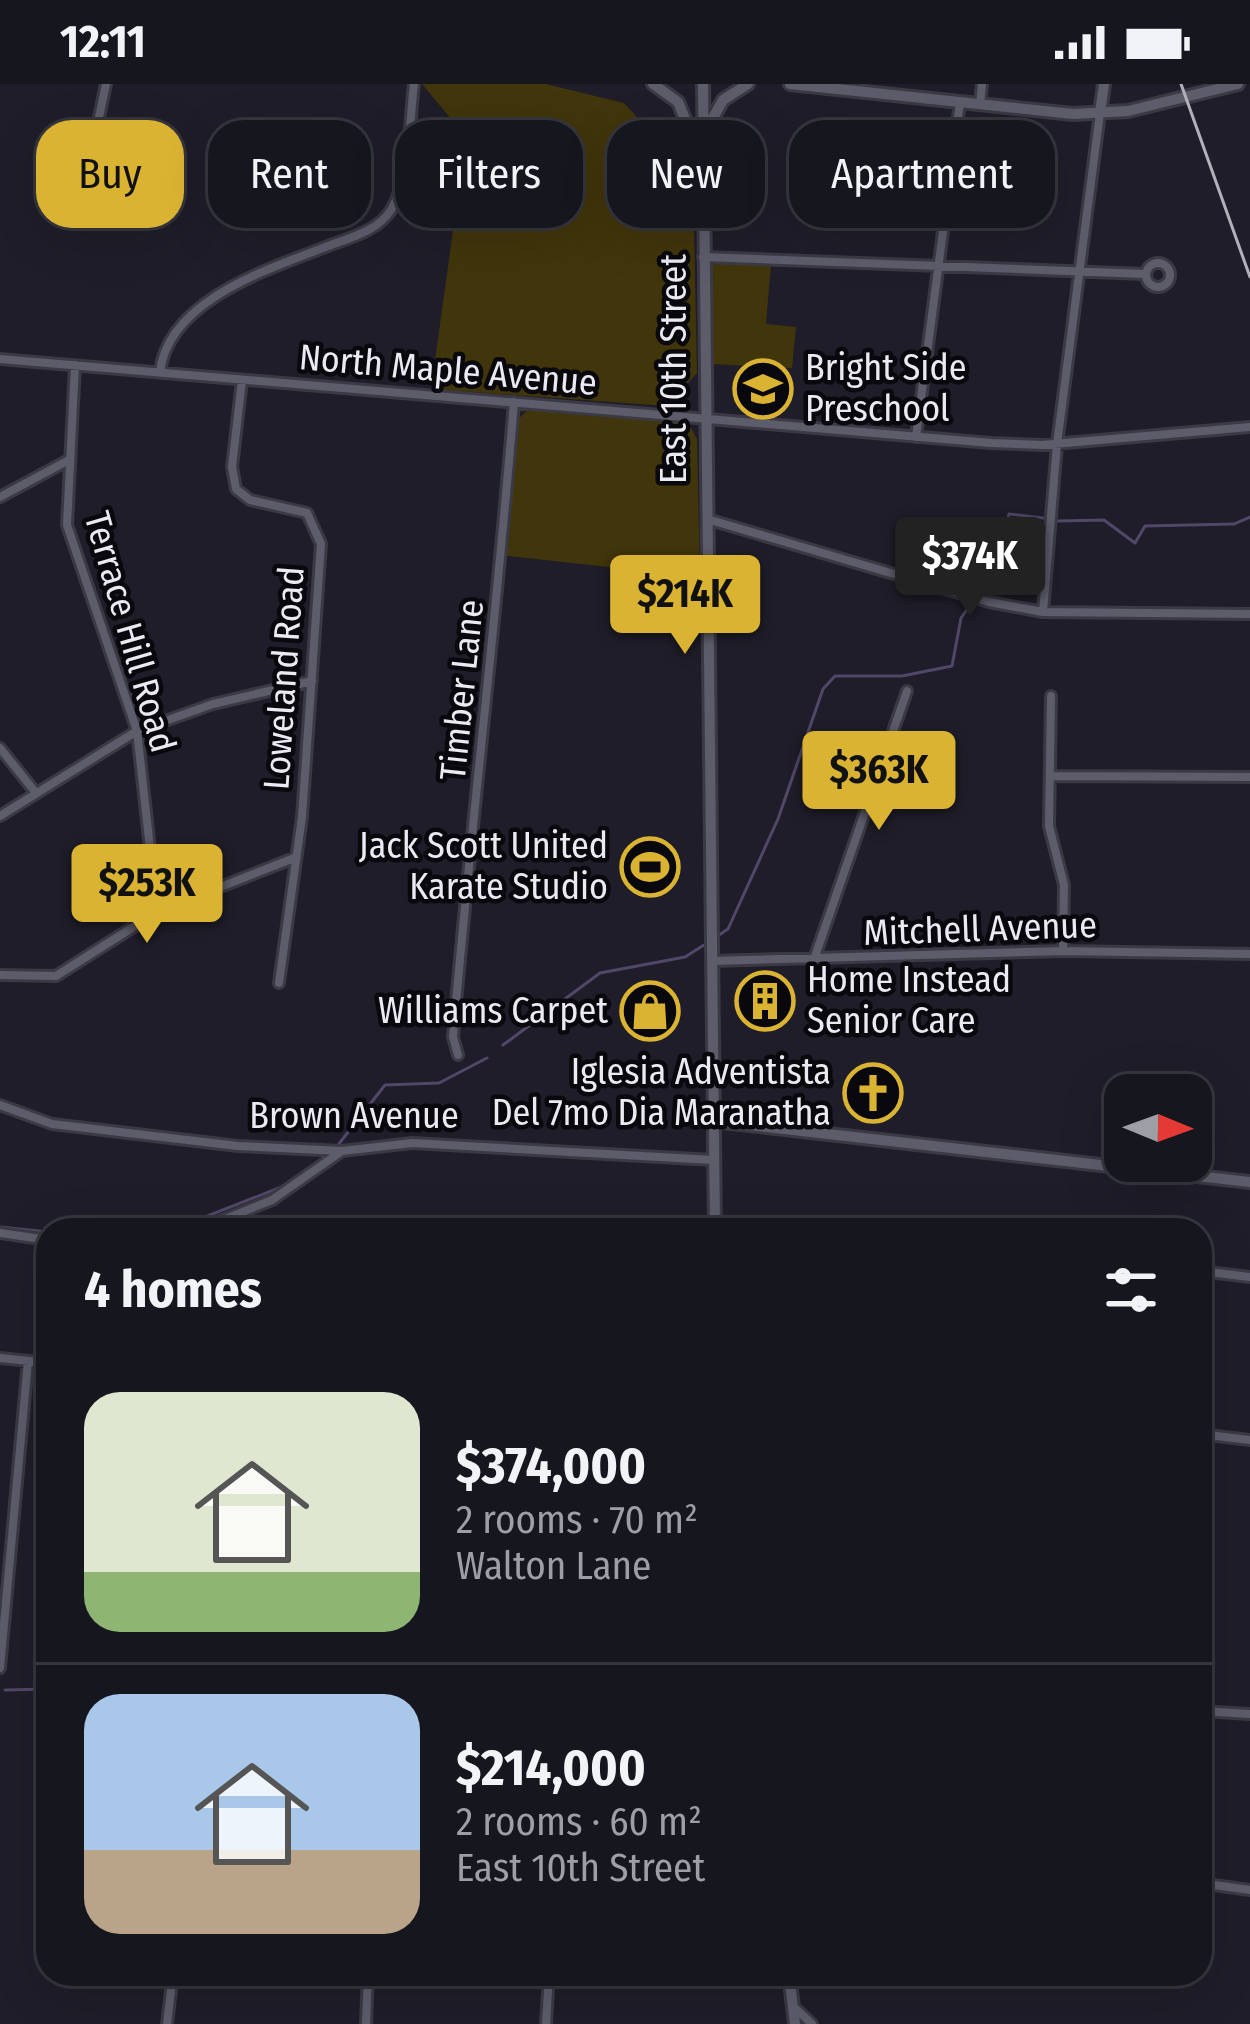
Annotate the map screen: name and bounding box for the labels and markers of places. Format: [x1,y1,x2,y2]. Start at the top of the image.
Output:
place label: Bright Side Preschool [805,346,966,431]
school or university icon: Bright Side Preschool [732,358,794,420]
pin: $374K [886,517,1054,619]
pin: $214K [601,555,769,657]
pin: $363K [795,731,963,833]
place label: Jack Scott United Karate Studio [359,824,608,909]
sports icon: Jack Scott United Karate Studio [619,836,681,898]
pin: $253K [63,844,231,946]
place label: Home Instead Senior Care [807,958,1011,1043]
building icon: Home Instead Senior Care [734,970,796,1032]
shop icon: Williams Carpet [619,980,681,1042]
place label: Williams Carpet [378,989,608,1033]
place label: Iglesia Adventista Del 7mo Dia Maranatha [492,1050,831,1135]
church icon: Iglesia Adventista Del 7mo Dia Maranatha [842,1062,904,1124]

